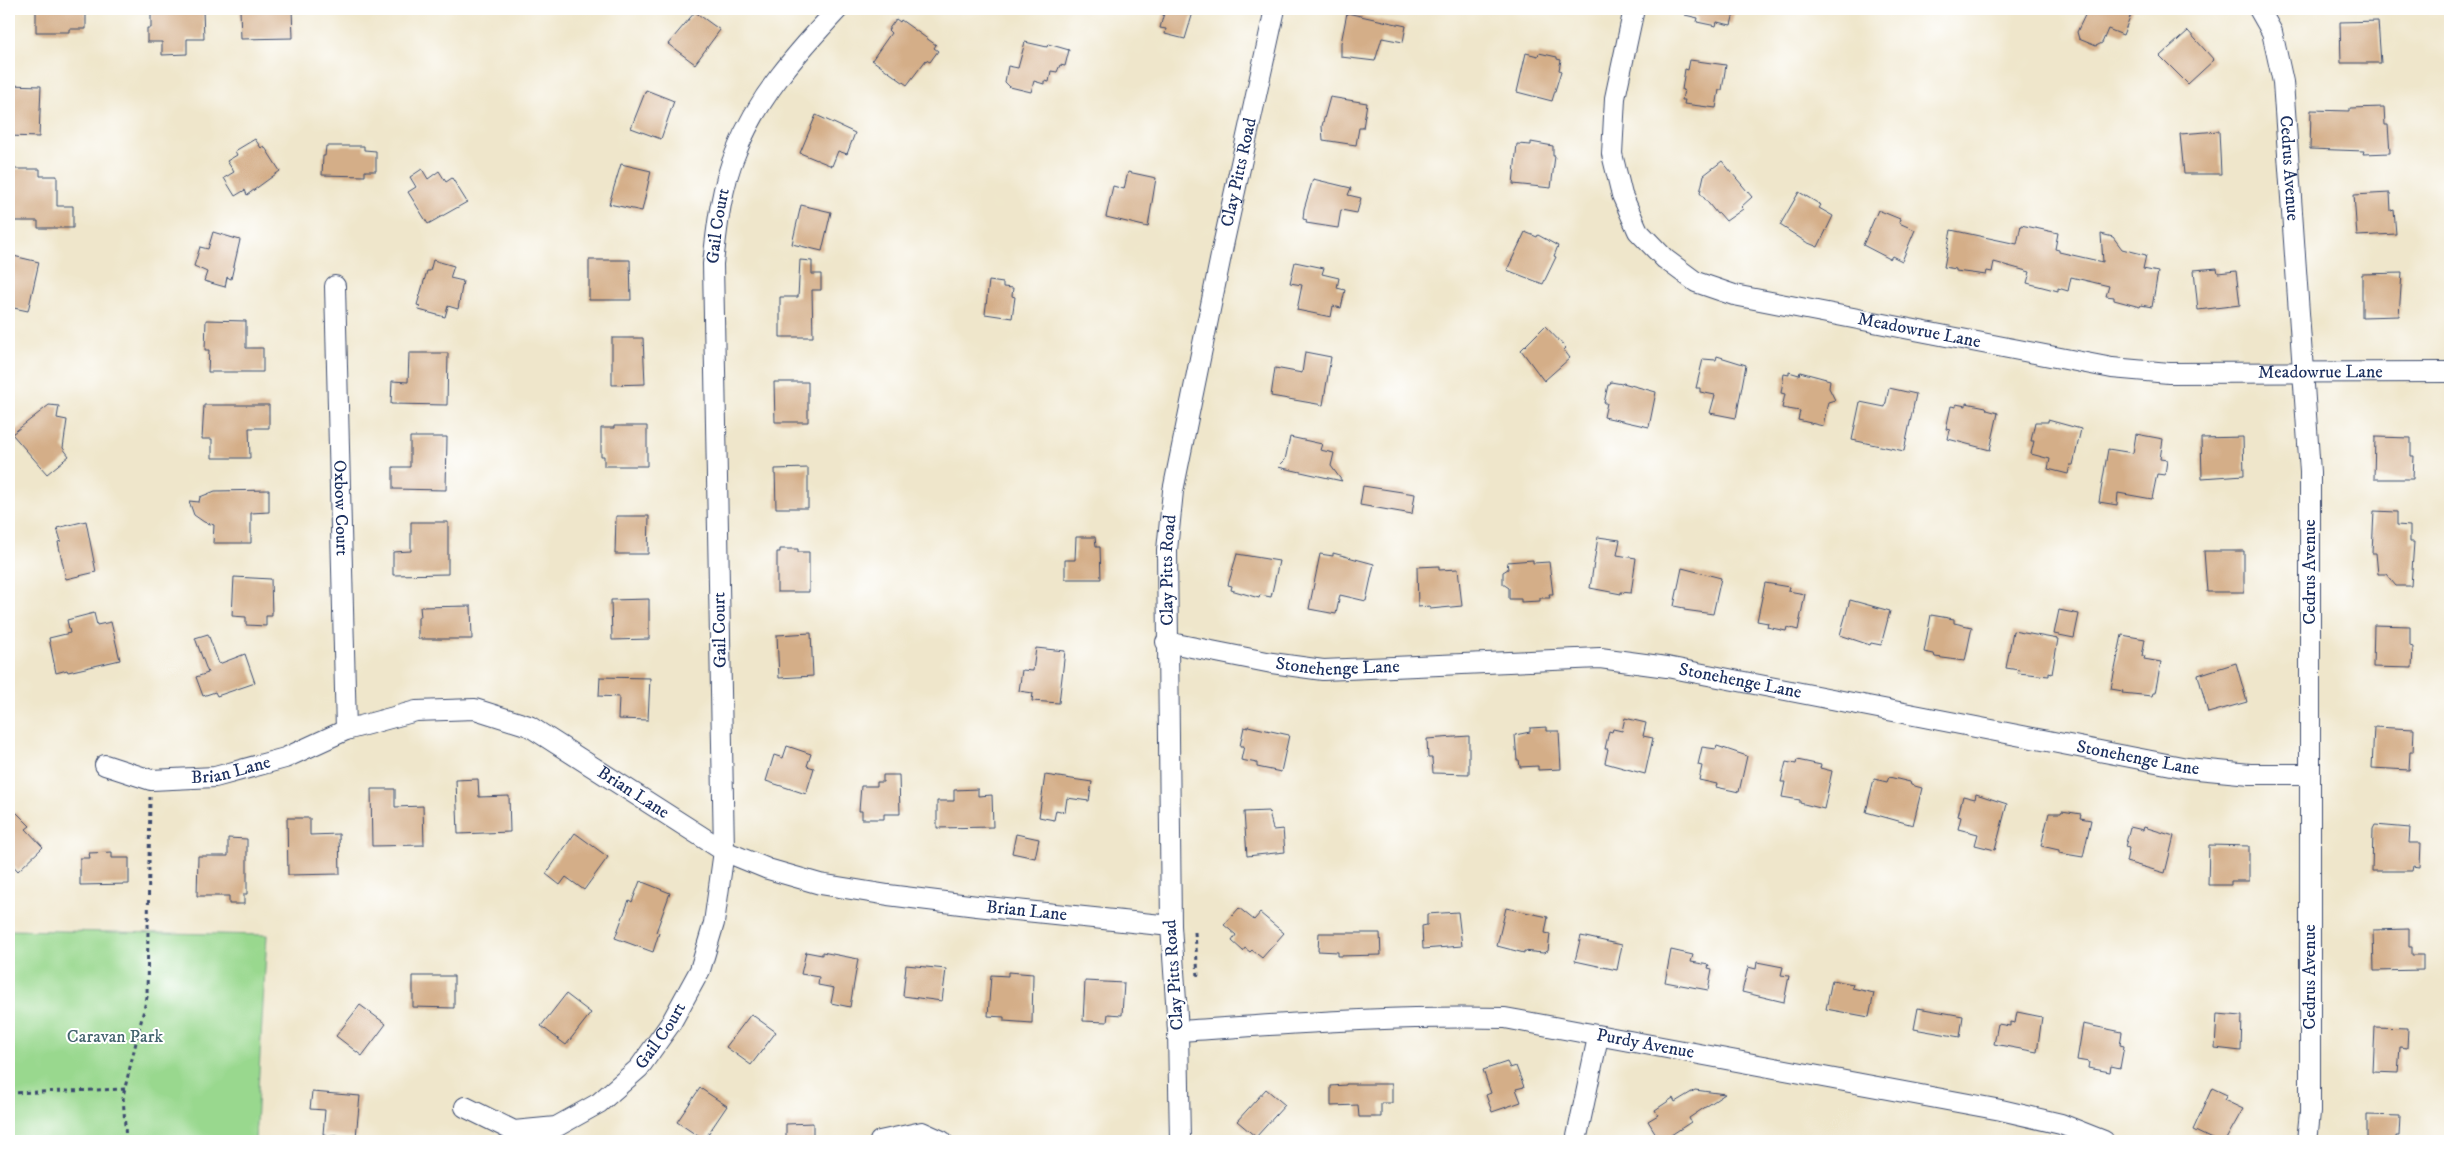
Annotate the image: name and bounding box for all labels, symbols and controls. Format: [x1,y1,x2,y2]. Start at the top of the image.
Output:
street label: Cedrus Avenue [2274,115,2304,222]
street label: Clay Pitts Road [1216,116,1262,229]
street label: Gail Court [702,186,735,265]
street label: Meadowrue Lane [1856,308,1983,353]
street label: Meadowrue Lane [2258,361,2383,384]
street label: Oxbow Court [328,460,353,556]
street label: Clay Pitts Road [1156,514,1182,626]
street label: Cedrus Avenue [2299,519,2321,625]
street label: Gail Court [708,592,732,668]
street label: Stonehenge Lane [1274,653,1400,681]
street label: Stonehenge Lane [1677,659,1803,704]
street label: Stonehenge Lane [2075,736,2200,780]
street label: Brian Lane [191,751,273,789]
street label: Brian Lane [593,762,673,824]
street label: Brian Lane [985,896,1068,926]
street label: Clay Pitts Road [1159,919,1189,1031]
street label: Cedrus Avenue [2299,924,2321,1030]
street label: Gail Court [631,999,691,1074]
street label: Purdy Avenue [1595,1024,1696,1064]
park label: Caravan Park [67,1026,163,1048]

